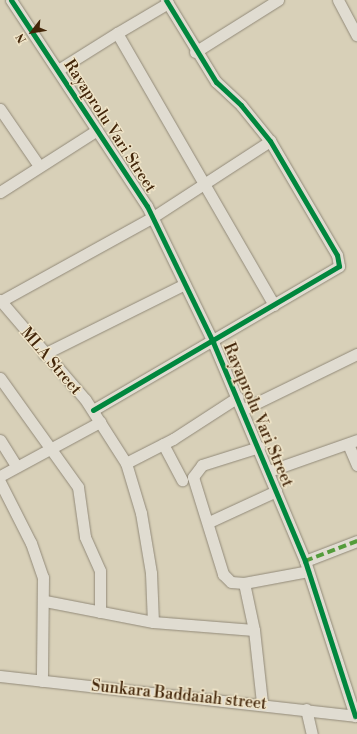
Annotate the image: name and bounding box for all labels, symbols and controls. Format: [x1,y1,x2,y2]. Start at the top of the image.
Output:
north arrow [12,12,52,52]
text: N [13,31,30,46]
street label: Rayaprolu Vari Street [60,56,160,196]
street label: MLA Street [17,323,85,399]
street label: Rayaprolu Vari Street [219,340,297,490]
street label: Sunkara Baddaiah street [90,676,268,714]

